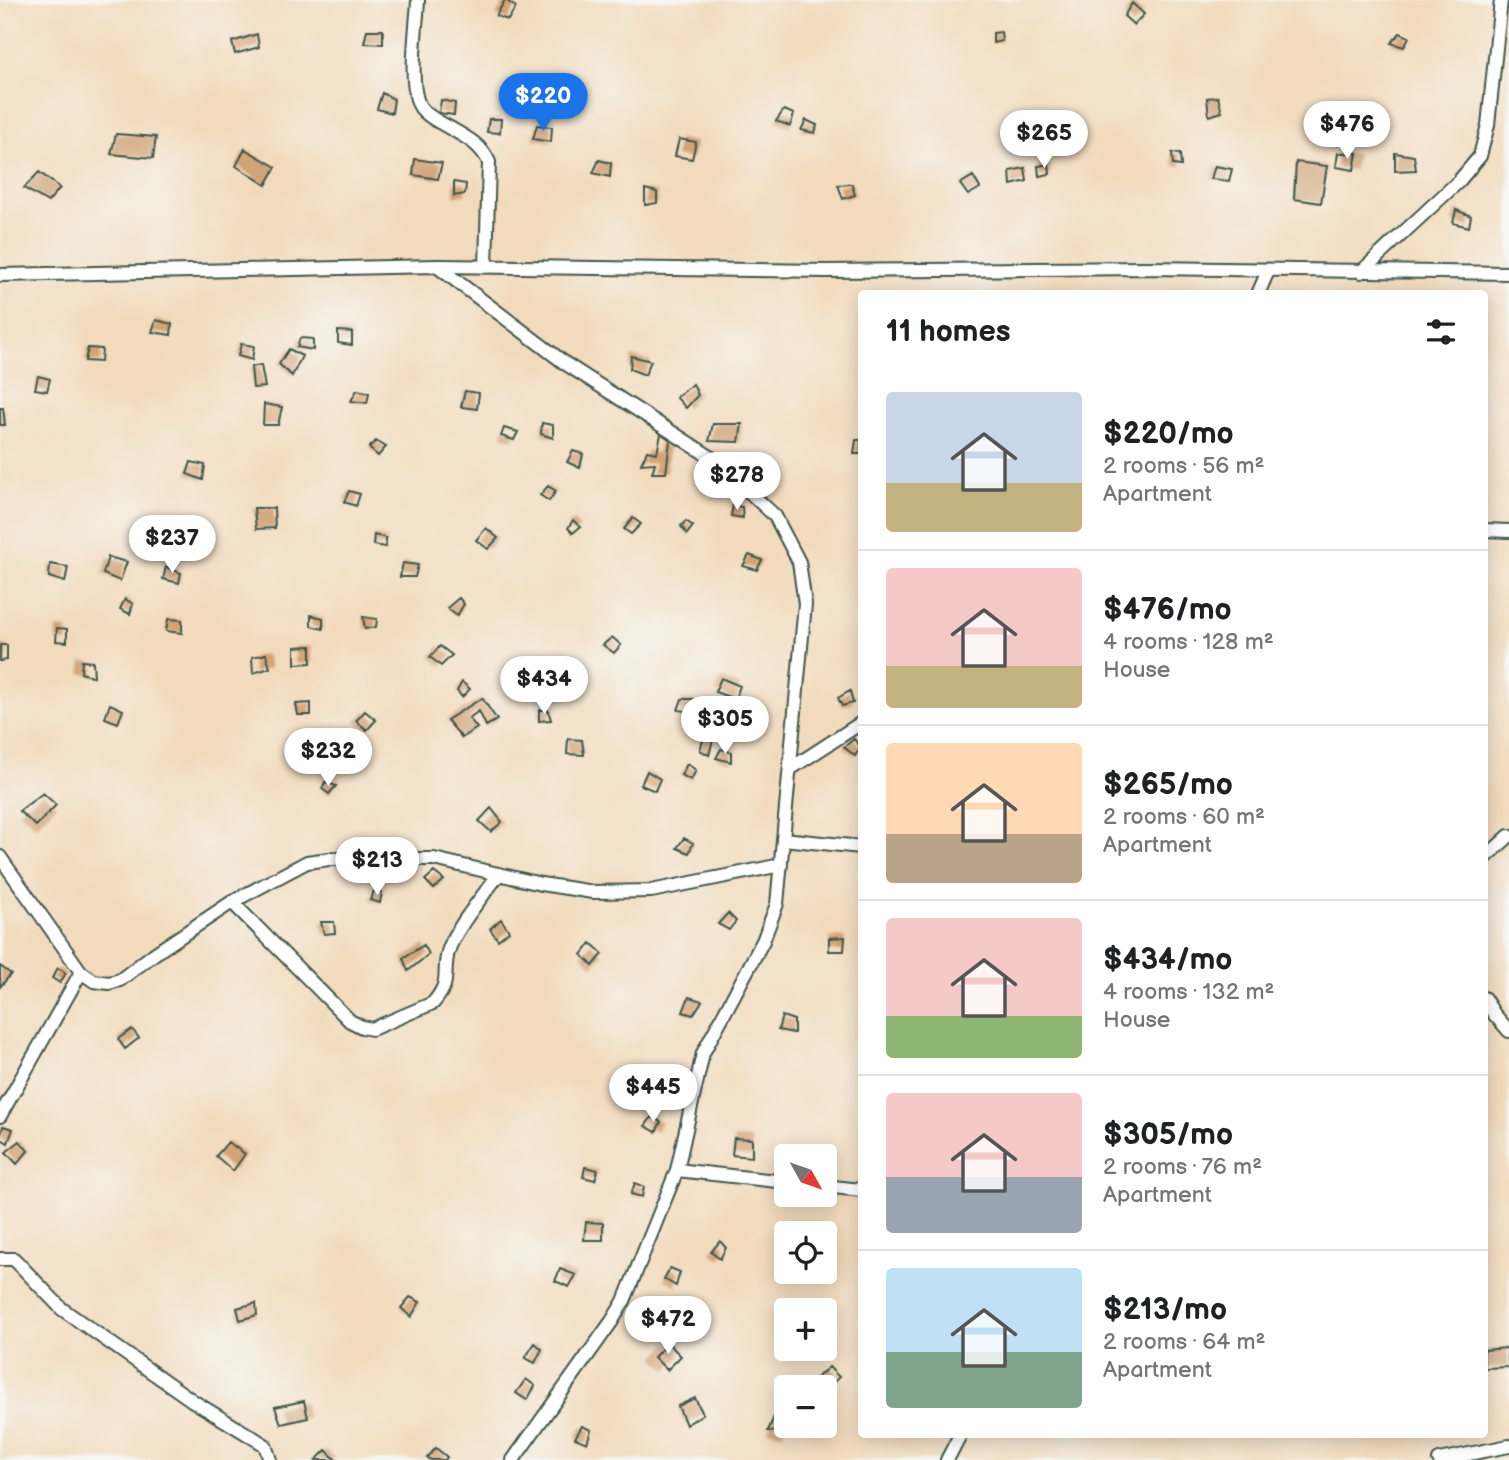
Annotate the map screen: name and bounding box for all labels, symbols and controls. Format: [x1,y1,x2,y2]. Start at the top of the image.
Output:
pin: $220 [502,74,584,133]
text: $220 [515,82,571,110]
pin: $476 [1306,102,1388,161]
pin: $265 [1003,110,1085,170]
text: $476 [1319,110,1375,138]
text: $265 [1016,119,1072,147]
icon: filters [1422,313,1460,351]
text: 11 homes [886,314,1010,350]
text: $220/mo [1103,416,1234,452]
icon: home [942,420,1026,504]
pin: $278 [696,452,778,512]
text: 2 rooms · 56 m² [1103,452,1265,480]
text: $278 [710,461,764,489]
text: Apartment [1103,480,1212,508]
pin: $237 [131,516,213,575]
text: $237 [145,524,199,552]
text: $476/mo [1103,592,1232,628]
icon: home [942,596,1026,680]
text: 4 rooms · 128 m² [1103,628,1274,656]
pin: $434 [503,656,585,716]
text: House [1103,656,1170,684]
text: $434 [516,665,572,693]
pin: $305 [684,696,766,756]
text: $305 [697,705,753,733]
pin: $232 [287,728,369,788]
text: $232 [300,737,356,765]
text: $265/mo [1103,767,1233,803]
icon: home [942,771,1026,855]
text: 2 rooms · 60 m² [1103,803,1265,831]
text: Apartment [1103,831,1212,859]
pin: $213 [336,838,418,897]
text: $213 [351,846,403,874]
text: $434/mo [1103,942,1232,978]
icon: home [942,946,1026,1030]
text: 4 rooms · 132 m² [1103,978,1274,1006]
text: House [1103,1006,1170,1034]
pin: $445 [612,1064,694,1124]
text: $445 [625,1073,681,1101]
text: $305/mo [1103,1117,1233,1153]
icon: home [942,1121,1026,1205]
north arrow [774,1144,836,1208]
map controls [774,1144,837,1438]
text: 2 rooms · 76 m² [1103,1153,1262,1181]
text: Apartment [1103,1181,1212,1209]
button: locate [774,1221,837,1284]
text: $213/mo [1103,1292,1227,1328]
pin: $472 [627,1296,709,1356]
icon: home [942,1296,1026,1380]
button: + [774,1298,837,1361]
text: $472 [640,1305,696,1333]
text: 2 rooms · 64 m² [1103,1328,1265,1356]
text: Apartment [1103,1356,1212,1384]
button: − [774,1375,837,1438]

